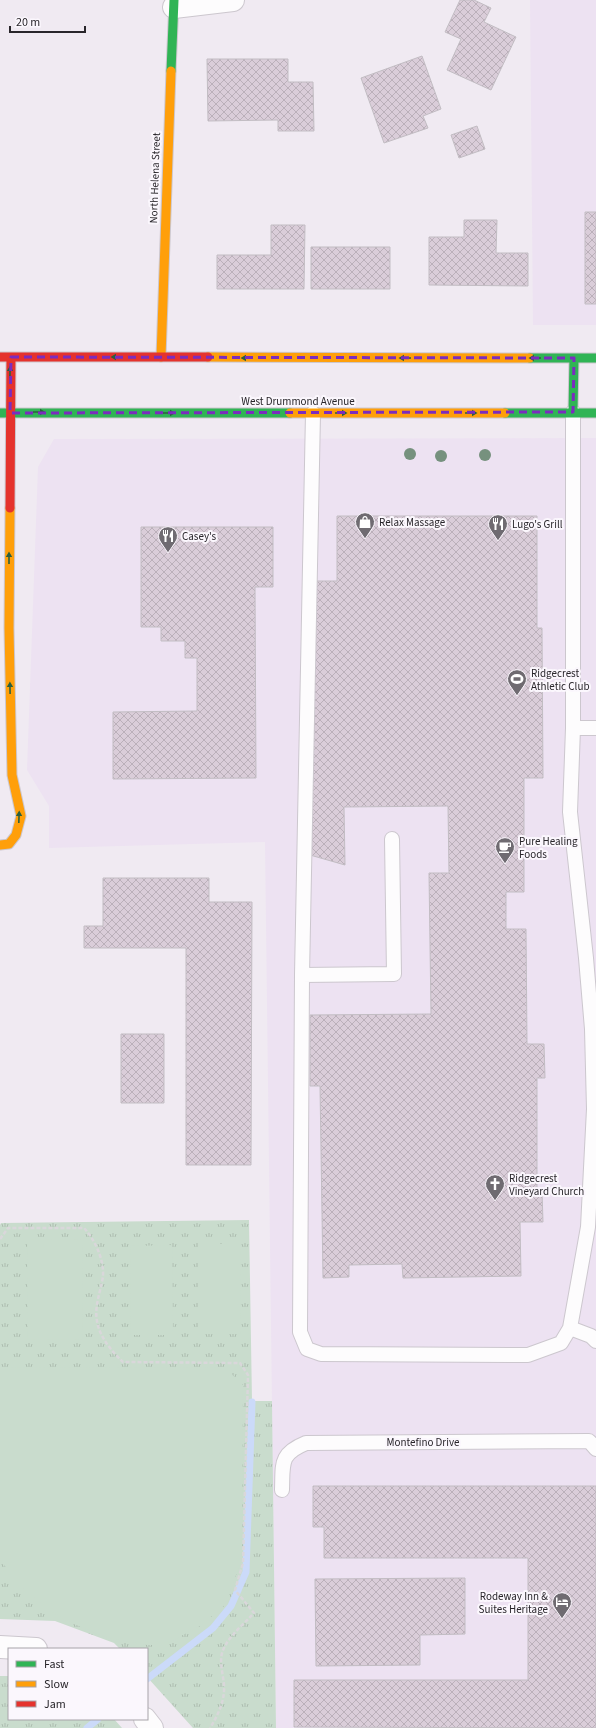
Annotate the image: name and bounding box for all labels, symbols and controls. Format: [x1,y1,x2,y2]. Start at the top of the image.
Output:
scale bar [10,8,85,34]
text: 20 m [16,14,40,31]
street label: North Helena Street [146,132,164,224]
one-way arrow [110,354,123,360]
one-way arrow [240,355,253,361]
one-way arrow [398,355,411,361]
one-way arrow [528,355,541,361]
one-way arrow [7,366,14,378]
street label: West Drummond Avenue [241,394,355,409]
one-way arrow [33,409,46,415]
one-way arrow [163,410,176,416]
one-way arrow [335,410,348,416]
one-way arrow [465,410,478,416]
shop icon: Relax Massage [354,511,376,539]
restaurant icon: Lugo's Grill [487,513,509,541]
place label: Relax Massage [379,515,446,530]
place label: Lugo's Grill [512,517,563,532]
restaurant icon: Casey's [157,525,179,553]
place label: Casey's [182,529,217,544]
one-way arrow [6,551,12,564]
place label: Ridgecrest Athletic Club [531,666,589,694]
sports icon: Ridgecrest Athletic Club [506,668,528,696]
one-way arrow [7,681,13,694]
one-way arrow [16,810,22,823]
place label: Pure Healing Foods [519,834,578,862]
cafe icon: Pure Healing Foods [494,836,516,864]
place label: Ridgecrest Vineyard Church [509,1171,584,1199]
church icon: Ridgecrest Vineyard Church [484,1173,506,1201]
street label: Montefino Drive [387,1435,460,1450]
place label: Rodeway Inn & Suites Heritage [479,1589,549,1617]
hotel icon: Rodeway Inn & Suites Heritage [551,1591,573,1619]
legend [8,1648,148,1720]
text: Fast [44,1656,64,1673]
text: Slow [44,1676,69,1693]
text: Jam [44,1696,66,1713]

